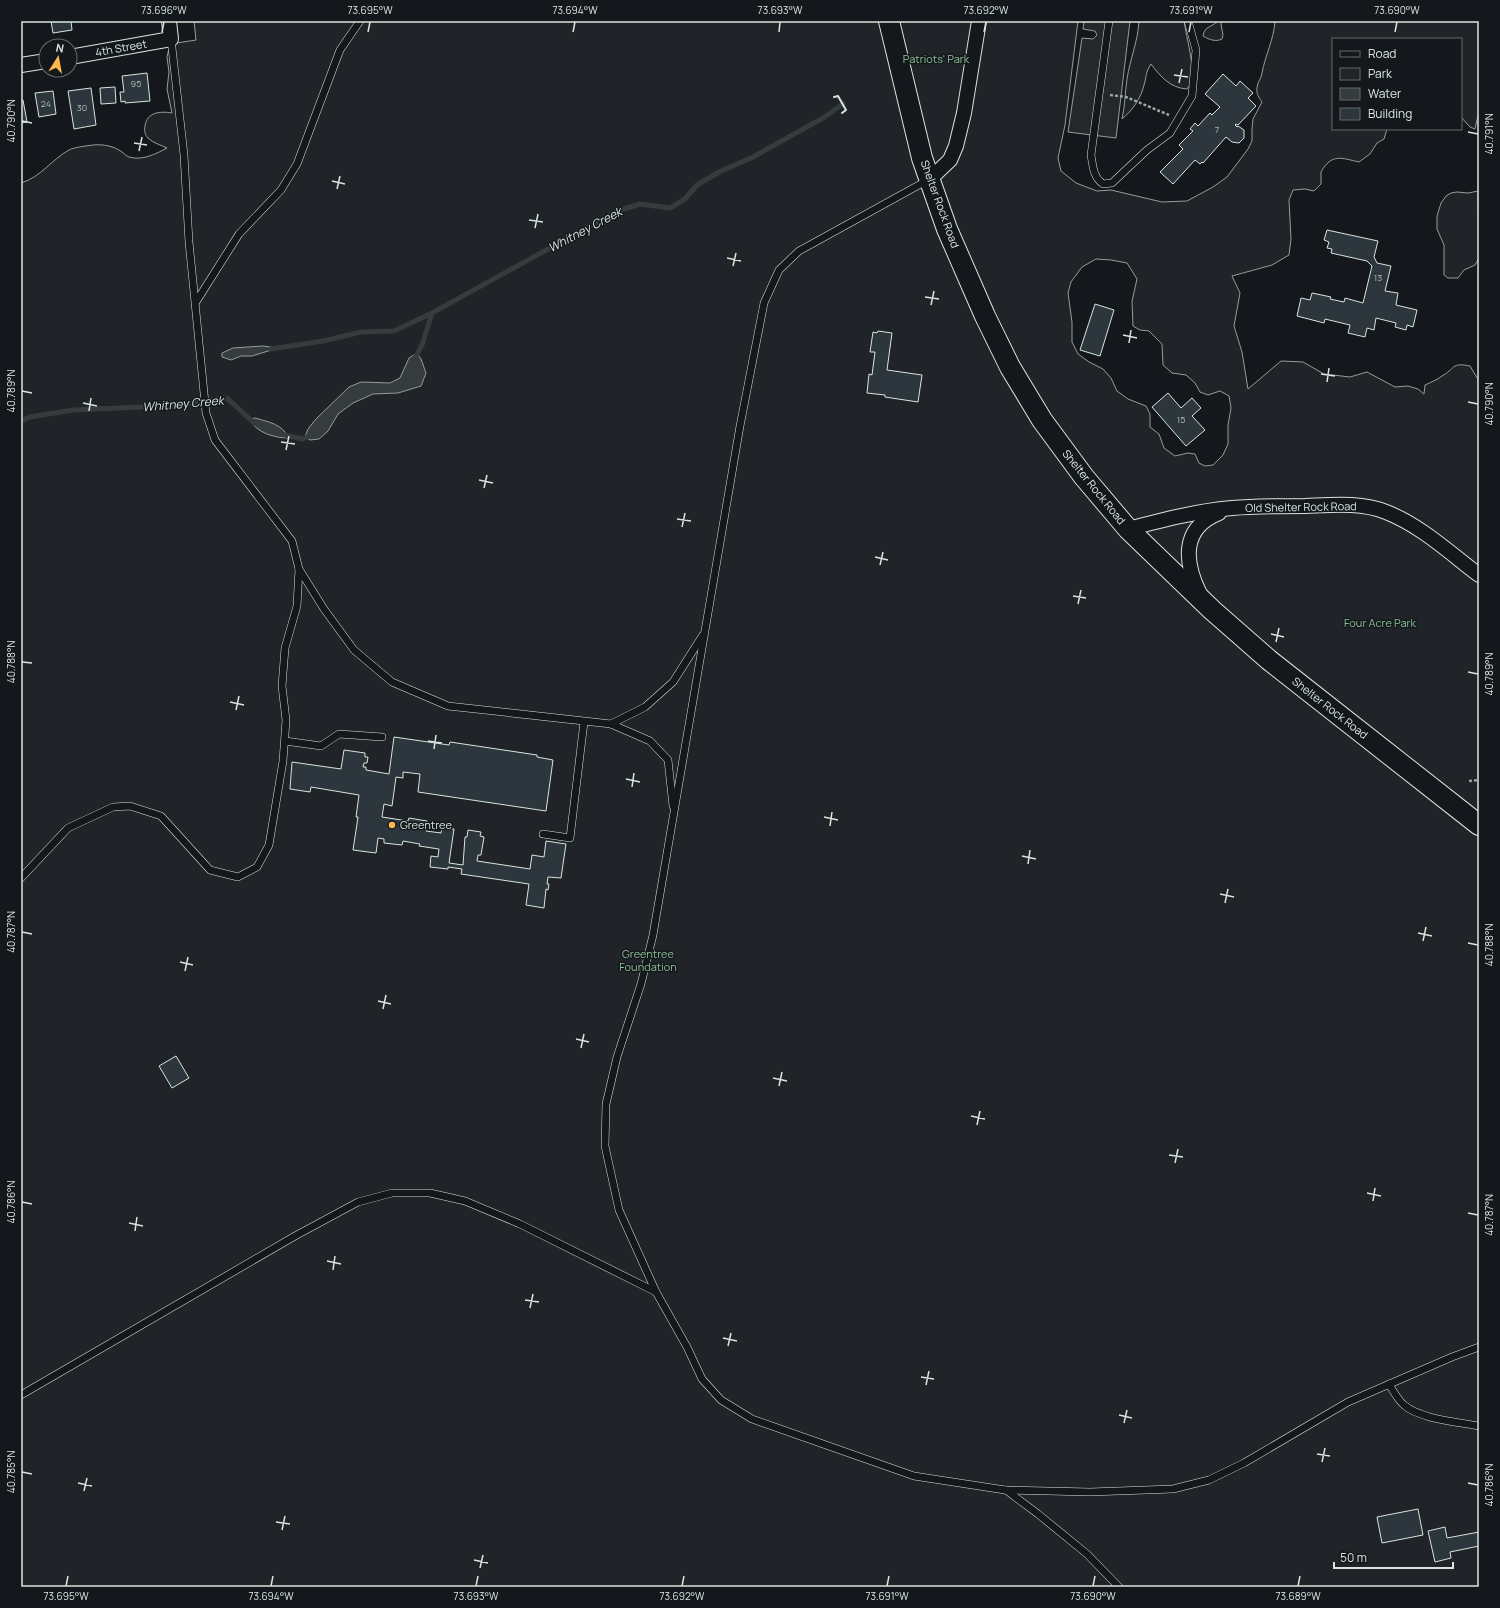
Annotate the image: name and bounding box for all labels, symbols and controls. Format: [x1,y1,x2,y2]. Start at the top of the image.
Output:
text: 73.696°W [141,3,187,17]
text: 73.695°W [347,3,393,17]
text: 73.694°W [552,3,598,17]
text: 73.693°W [758,3,803,17]
text: 73.692°W [964,3,1009,17]
text: 73.691°W [1169,3,1213,17]
text: 73.690°W [1374,3,1420,17]
street label: 4th Street [94,36,148,59]
north arrow [38,38,78,78]
legend [1332,38,1462,130]
text: N [55,40,65,56]
text: Road [1368,45,1396,62]
park label: Patriots' Park [903,51,970,66]
text: Park [1368,65,1393,82]
house number: 95 [131,77,141,90]
text: Water [1368,85,1402,102]
house number: 24 [41,97,51,110]
text: 40.790°N [4,99,18,143]
house number: 30 [77,101,87,114]
text: Building [1368,105,1412,122]
text: 40.791°N [1482,113,1496,155]
house number: 7 [1215,123,1220,136]
street label: Shelter Rock Road [918,158,963,250]
water label: Whitney Creek [545,202,627,256]
house number: 13 [1374,271,1382,284]
text: 40.789°N [4,369,18,412]
text: 40.790°N [1482,382,1496,426]
water label: Whitney Creek [142,391,226,416]
house number: 15 [1177,413,1185,426]
street label: Shelter Rock Road [1059,446,1129,527]
street label: Old Shelter Rock Road [1245,498,1357,515]
park label: Four Acre Park [1344,615,1417,630]
text: 40.788°N [4,641,18,683]
text: 40.789°N [1482,652,1496,695]
street label: Shelter Rock Road [1289,673,1371,742]
place label: Greentree [400,817,453,832]
marker: Greentree [387,820,397,830]
text: 40.787°N [4,911,18,953]
text: 40.788°N [1482,924,1496,966]
park label: Greentree Foundation [619,946,677,974]
text: 40.786°N [4,1180,18,1223]
text: 40.787°N [1482,1194,1496,1236]
text: 40.785°N [4,1451,18,1493]
text: 40.786°N [1482,1463,1496,1506]
scale bar [1334,1544,1453,1570]
text: 50 m [1340,1549,1367,1566]
text: 73.695°W [43,1589,89,1603]
text: 73.694°W [248,1589,294,1603]
text: 73.693°W [454,1589,499,1603]
text: 73.692°W [660,1589,705,1603]
text: 73.691°W [865,1589,909,1603]
text: 73.690°W [1070,1589,1116,1603]
text: 73.689°W [1275,1589,1321,1603]

